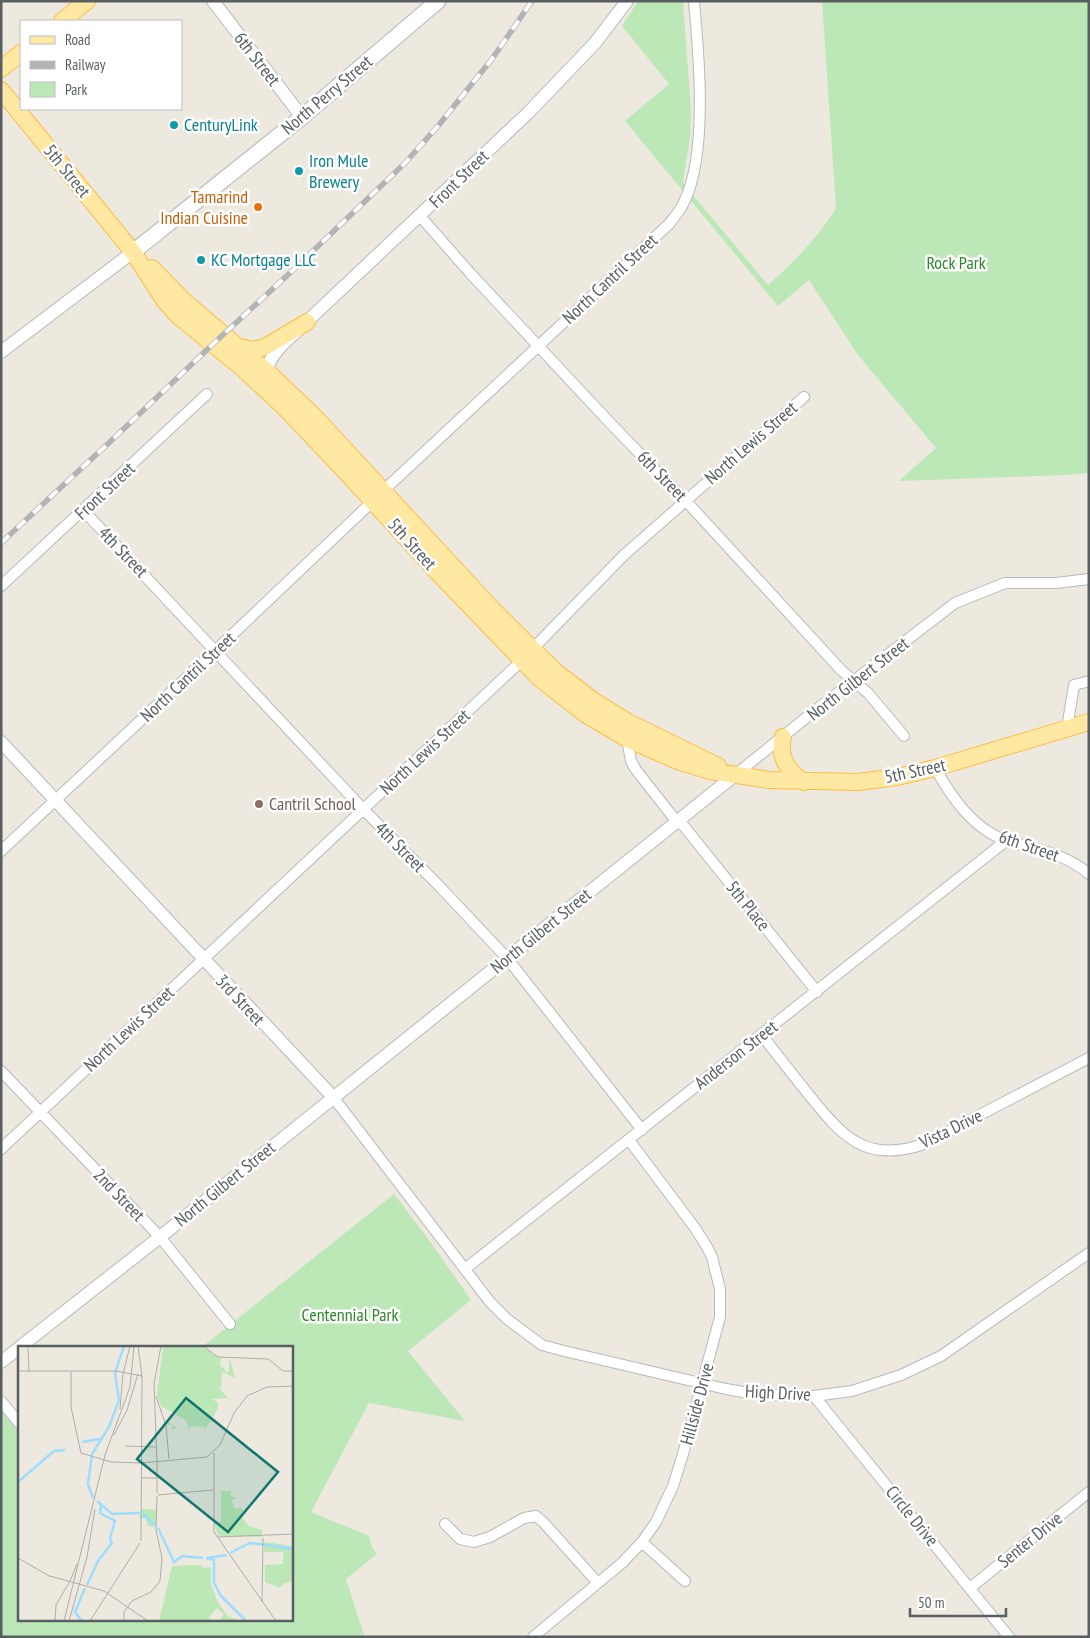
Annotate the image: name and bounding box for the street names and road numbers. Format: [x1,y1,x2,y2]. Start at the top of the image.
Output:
street label: 6th Street [229,27,286,90]
street label: North Perry Street [276,50,377,139]
street label: 5th Street [39,139,96,202]
street label: Front Street [424,145,493,213]
street label: North Cantril Street [557,229,662,329]
street label: North Lewis Street [700,396,802,489]
street label: 6th Street [633,445,692,506]
street label: Front Street [70,457,140,524]
street label: 5th Street [383,513,442,574]
street label: 4th Street [94,521,153,582]
street label: North Cantril Street [135,627,240,727]
street label: North Gilbert Street [802,632,913,726]
street label: North Lewis Street [375,704,475,799]
street label: 5th Street [882,753,948,788]
street label: 4th Street [370,817,430,877]
street label: 6th Street [996,825,1062,867]
street label: 5th Place [721,876,776,935]
street label: North Gilbert Street [486,883,596,978]
street label: 3rd Street [211,969,270,1030]
street label: North Lewis Street [79,981,179,1076]
street label: Anderson Street [689,1015,782,1094]
street label: Vista Drive [915,1104,986,1154]
street label: North Gilbert Street [170,1136,280,1231]
street label: 2nd Street [89,1163,150,1226]
street label: Hillside Drive [675,1360,718,1447]
street label: High Drive [745,1379,811,1406]
street label: Circle Drive [881,1481,944,1551]
street label: Senter Drive [993,1507,1067,1573]

